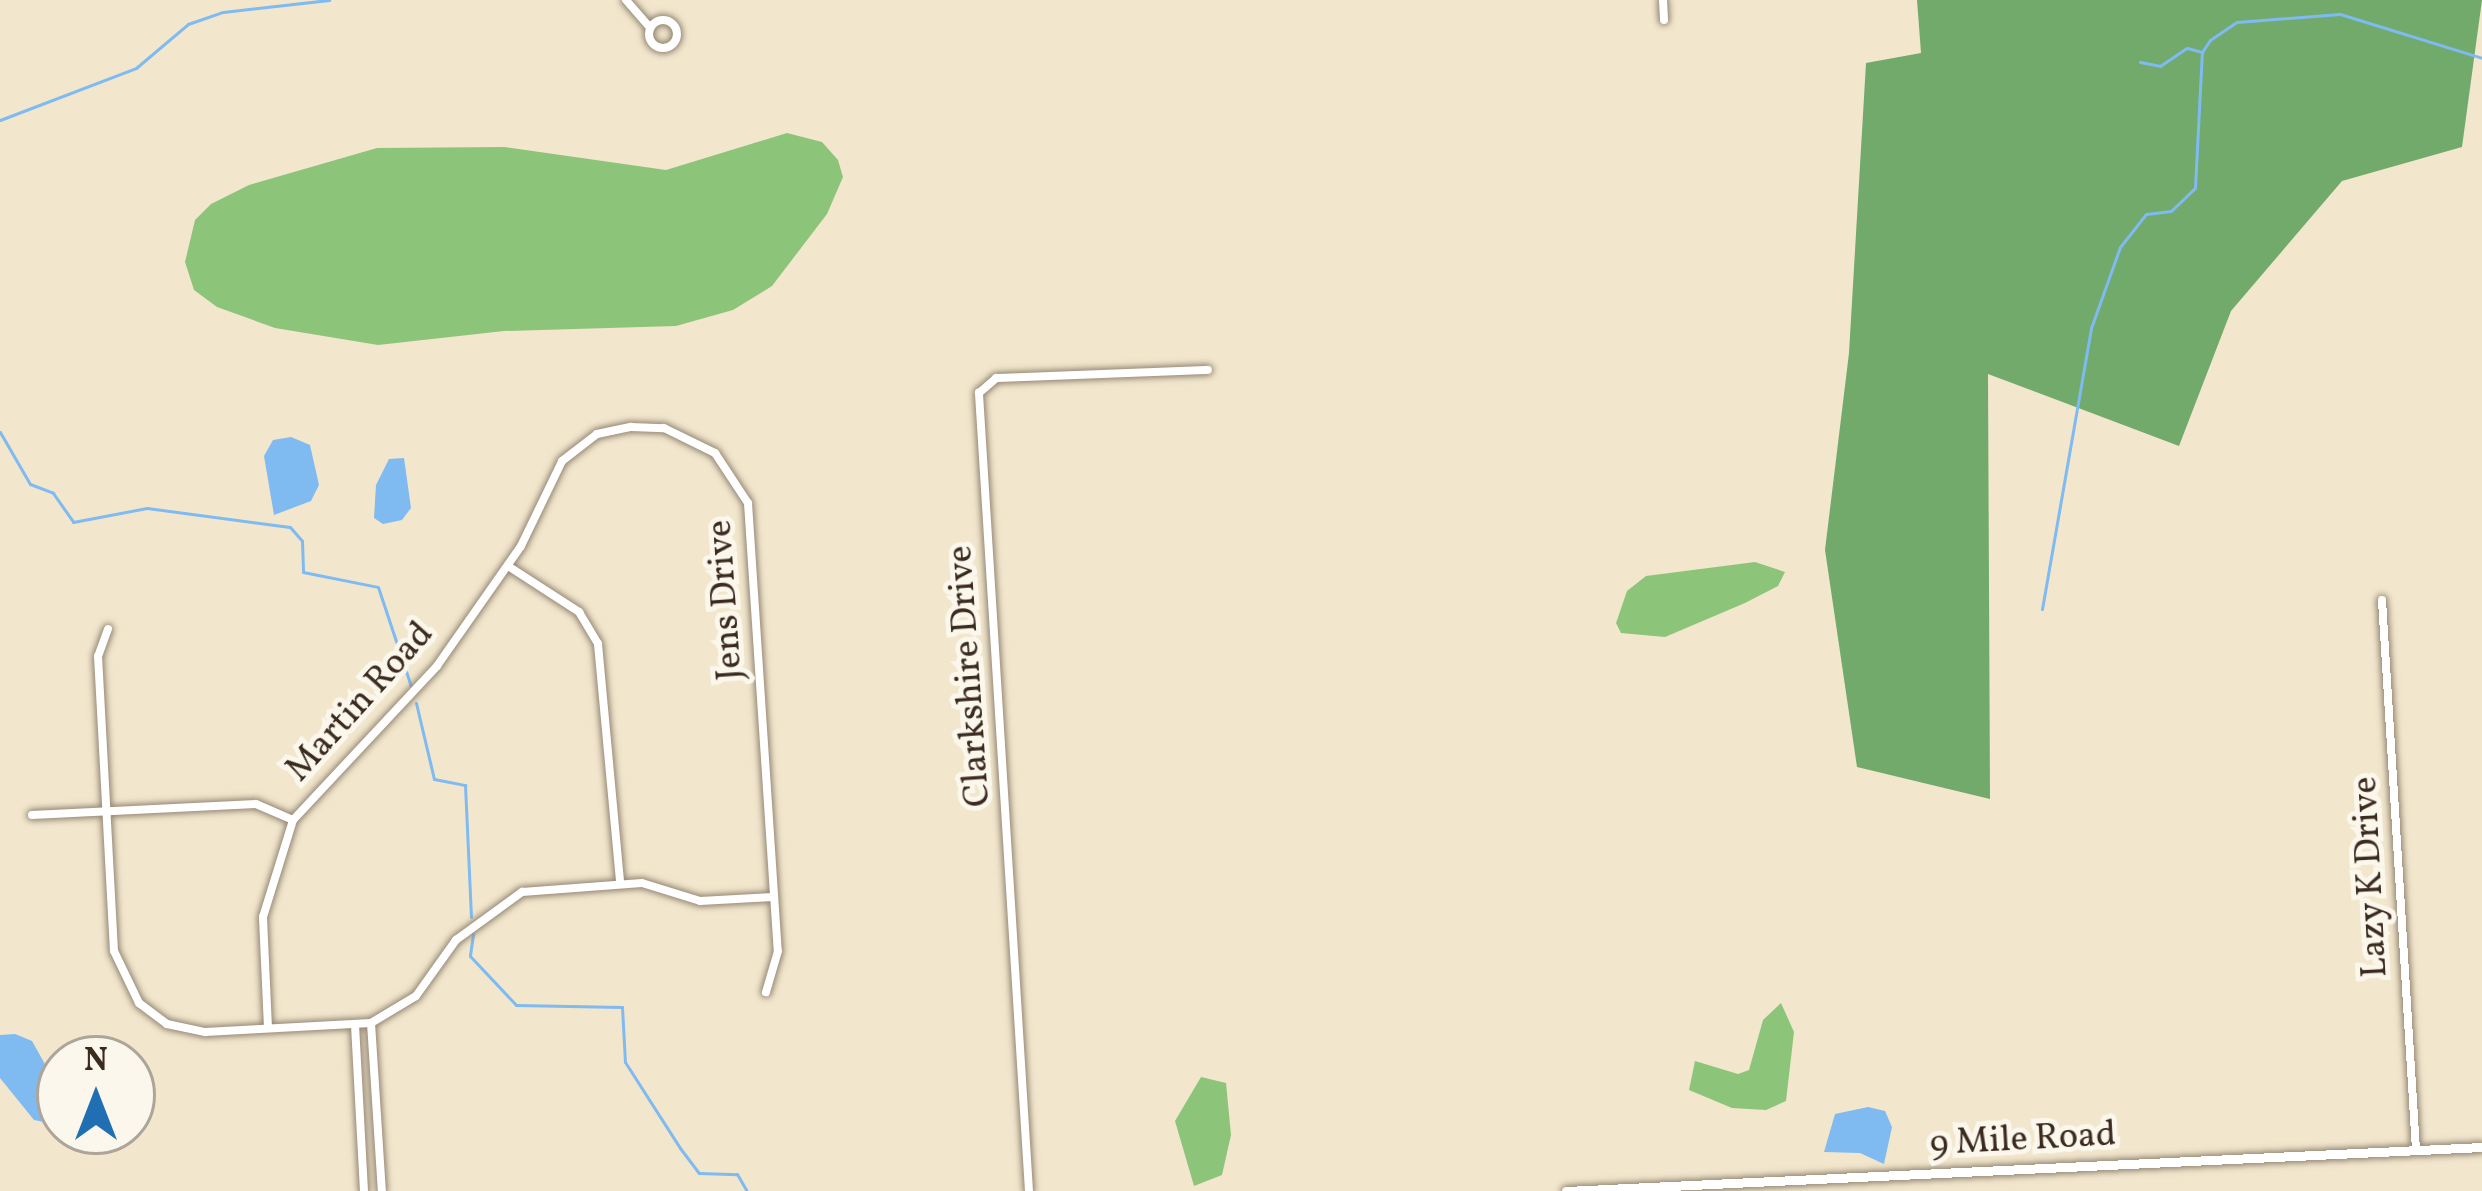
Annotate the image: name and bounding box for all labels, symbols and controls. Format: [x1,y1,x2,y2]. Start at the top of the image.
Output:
street label: Jens Drive [700,518,754,682]
street label: Clarkshire Drive [940,544,1002,808]
street label: Martin Road [278,614,444,792]
street label: Lazy K Drive [2345,775,2399,979]
north arrow [36,1035,156,1155]
text: N [84,1039,108,1085]
street label: 9 Mile Road [1929,1115,2117,1167]

